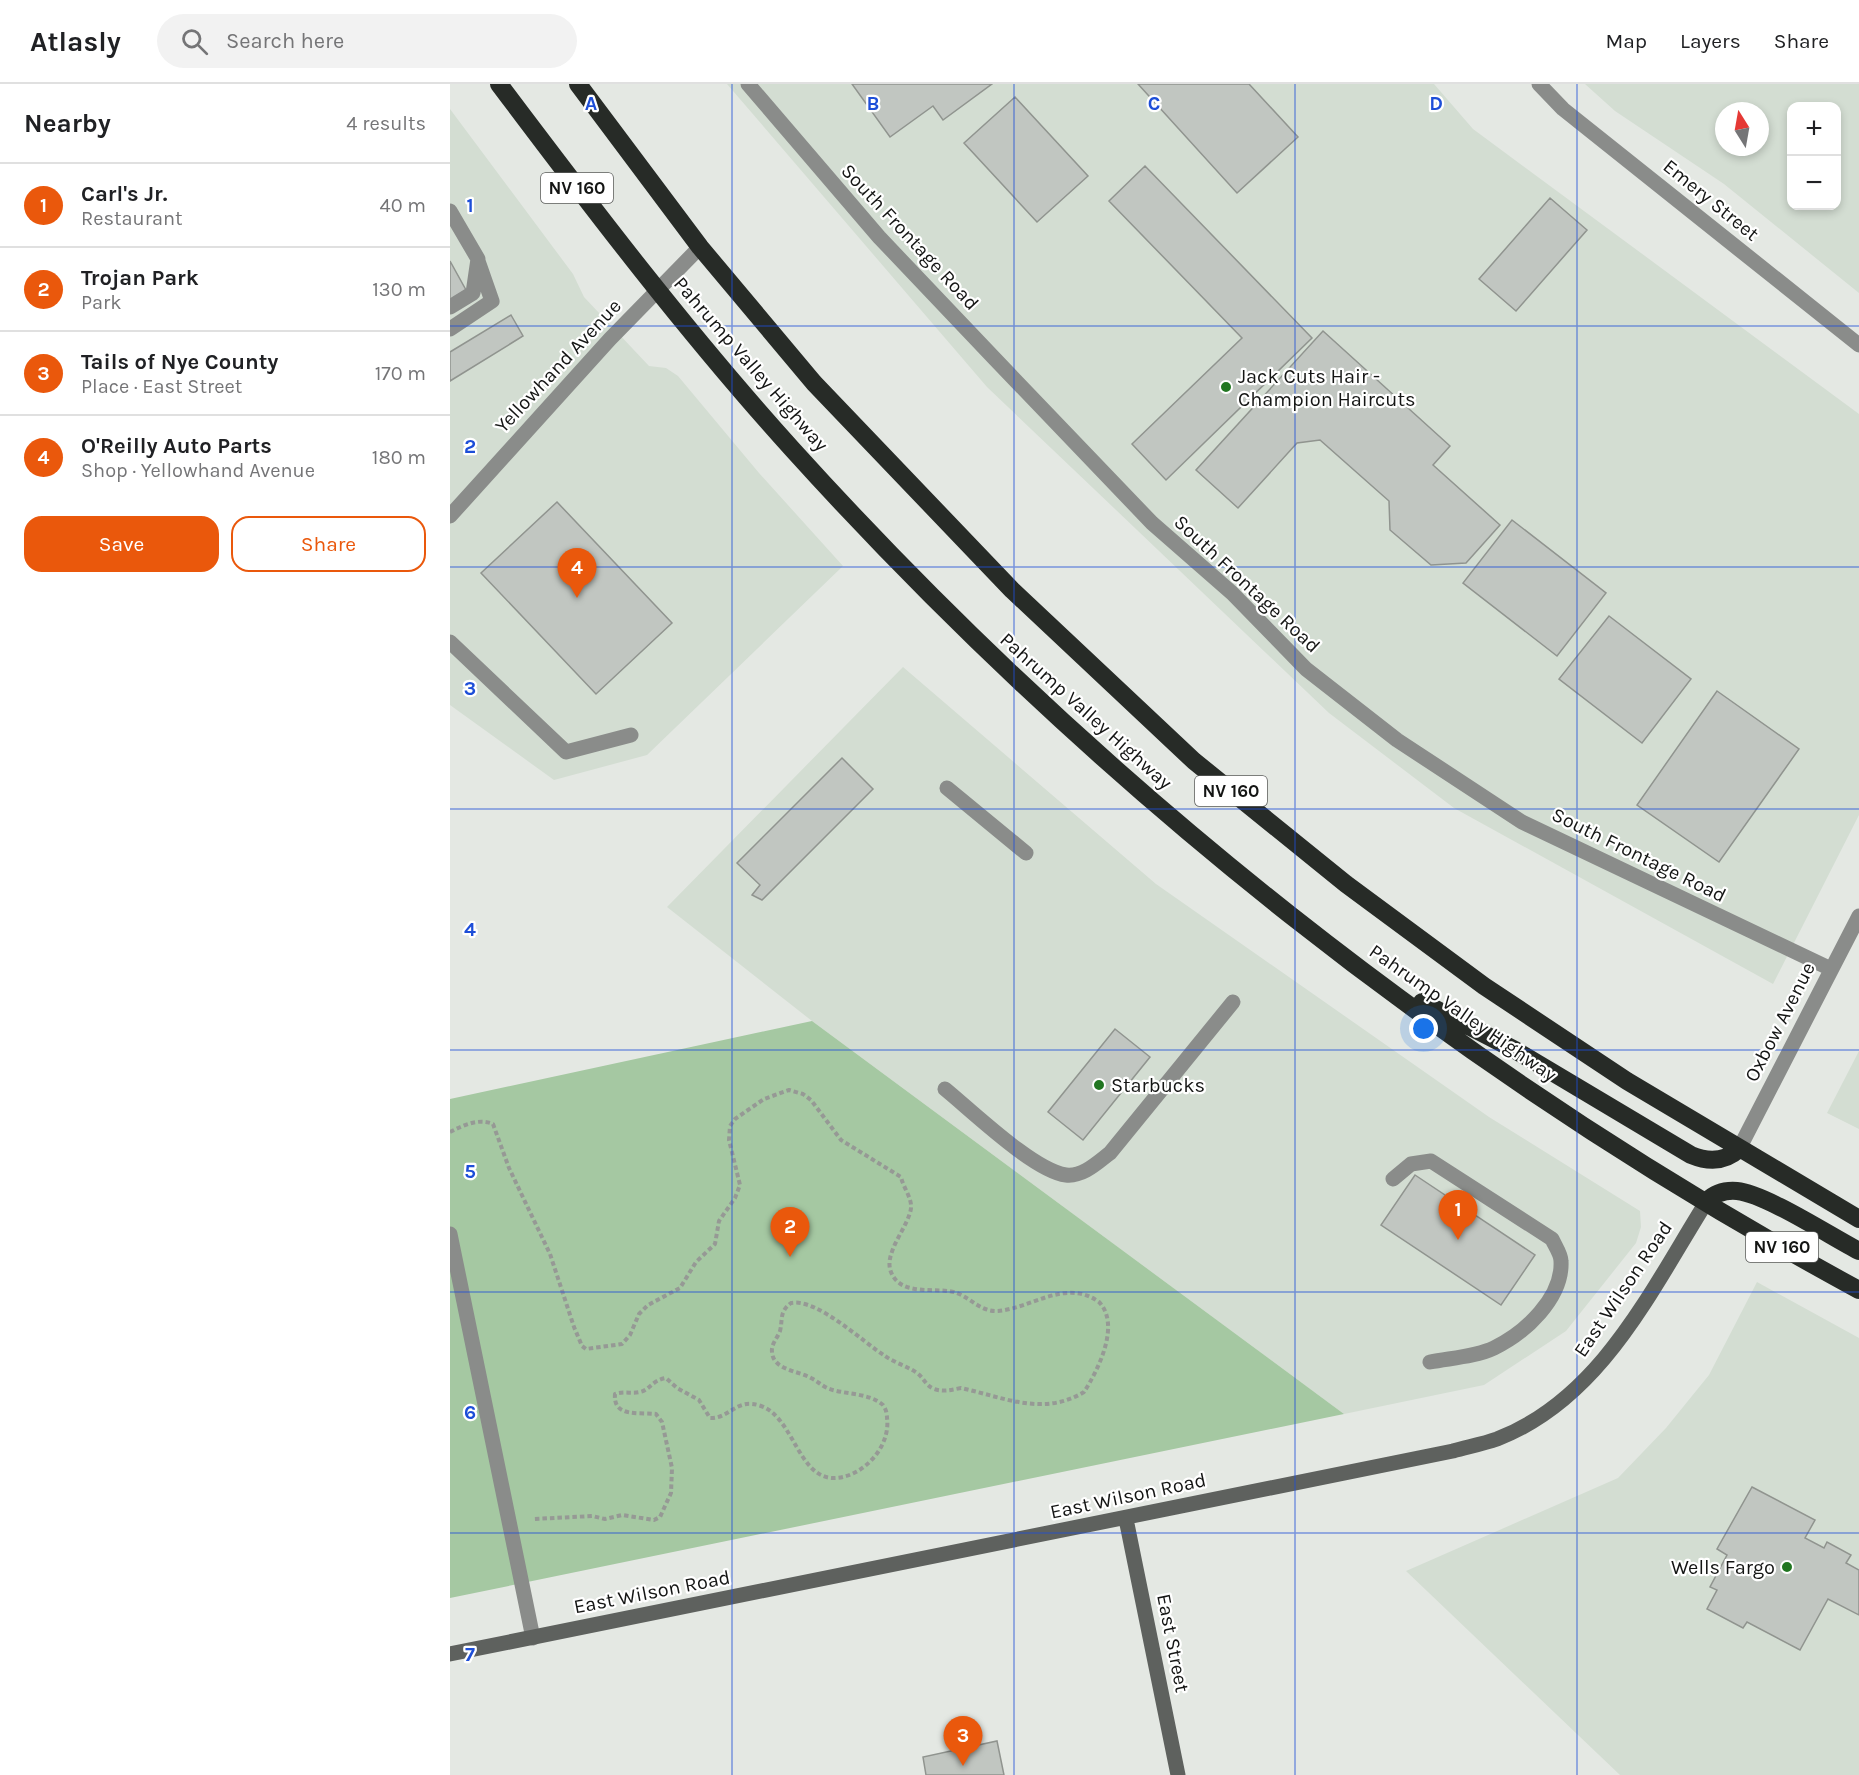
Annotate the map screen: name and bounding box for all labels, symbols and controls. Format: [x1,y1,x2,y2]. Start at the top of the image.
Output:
search box [157,14,577,68]
text: Atlasly [30,25,121,58]
icon: search [178,25,211,58]
text: Search here [226,28,344,54]
text: Map [1605,29,1647,53]
text: Layers [1680,29,1741,53]
text: Share [1774,29,1829,53]
text: A [585,92,598,115]
text: B [867,92,879,115]
text: C [1148,92,1160,115]
text: D [1429,92,1443,115]
north arrow [1715,102,1769,156]
map controls [1787,102,1841,210]
button: + [1787,102,1841,156]
text: Nearby [24,108,111,139]
text: 4 results [346,112,426,135]
street label: Emery Street [1659,154,1764,246]
button: − [1787,156,1841,210]
street label: South Frontage Road [836,159,984,315]
road number: NV 160 [541,173,613,203]
text: Carl's Jr. [81,181,167,207]
text: 1 [40,194,47,217]
text: 40 m [380,194,426,217]
text: 1 [466,194,474,217]
text: Restaurant [81,207,183,230]
text: Trojan Park [81,265,199,291]
street label: Pahrump Valley Highway [669,272,833,456]
text: 2 [37,278,50,301]
text: 130 m [372,278,426,301]
text: Park [81,291,122,314]
street label: Yellowhand Avenue [490,294,626,438]
text: Tails of Nye County [81,349,278,375]
text: 3 [37,362,50,385]
text: 170 m [375,362,426,385]
place label: Jack Cuts Hair - Champion Haircuts [1238,365,1415,411]
text: Place · East Street [81,375,242,398]
marker: Jack Cuts Hair - Champion Haircuts [1219,380,1233,394]
text: O'Reilly Auto Parts [81,433,272,459]
text: 2 [464,435,476,458]
text: 4 [38,446,49,469]
text: 180 m [372,446,426,469]
text: Shop · Yellowhand Avenue [81,459,315,482]
street label: South Frontage Road [1169,510,1325,658]
button: Save [24,516,219,572]
button: Share [231,516,426,572]
pin: 4 [558,548,596,598]
street label: Pahrump Valley Highway [995,628,1177,794]
text: 3 [464,677,476,700]
road number: NV 160 [1195,776,1267,806]
street label: South Frontage Road [1548,803,1730,907]
text: 4 [464,918,476,941]
street label: Pahrump Valley Highway [1365,940,1561,1086]
street label: Oxbow Avenue [1740,958,1820,1086]
your location [1409,1014,1438,1043]
place label: Starbucks [1111,1074,1205,1097]
marker: Starbucks [1092,1078,1106,1092]
text: 5 [464,1160,476,1183]
pin: 1 [1438,1190,1478,1240]
pin: 2 [770,1208,810,1257]
street label: East Wilson Road [1569,1217,1677,1361]
road number: NV 160 [1746,1232,1818,1262]
text: 6 [464,1401,476,1424]
street label: East Wilson Road [1048,1468,1208,1524]
place label: Wells Fargo [1671,1556,1775,1579]
marker: Wells Fargo [1780,1560,1794,1574]
street label: East Wilson Road [572,1566,732,1618]
street label: East Street [1152,1592,1194,1695]
text: 7 [465,1643,475,1666]
pin: 3 [944,1716,982,1766]

